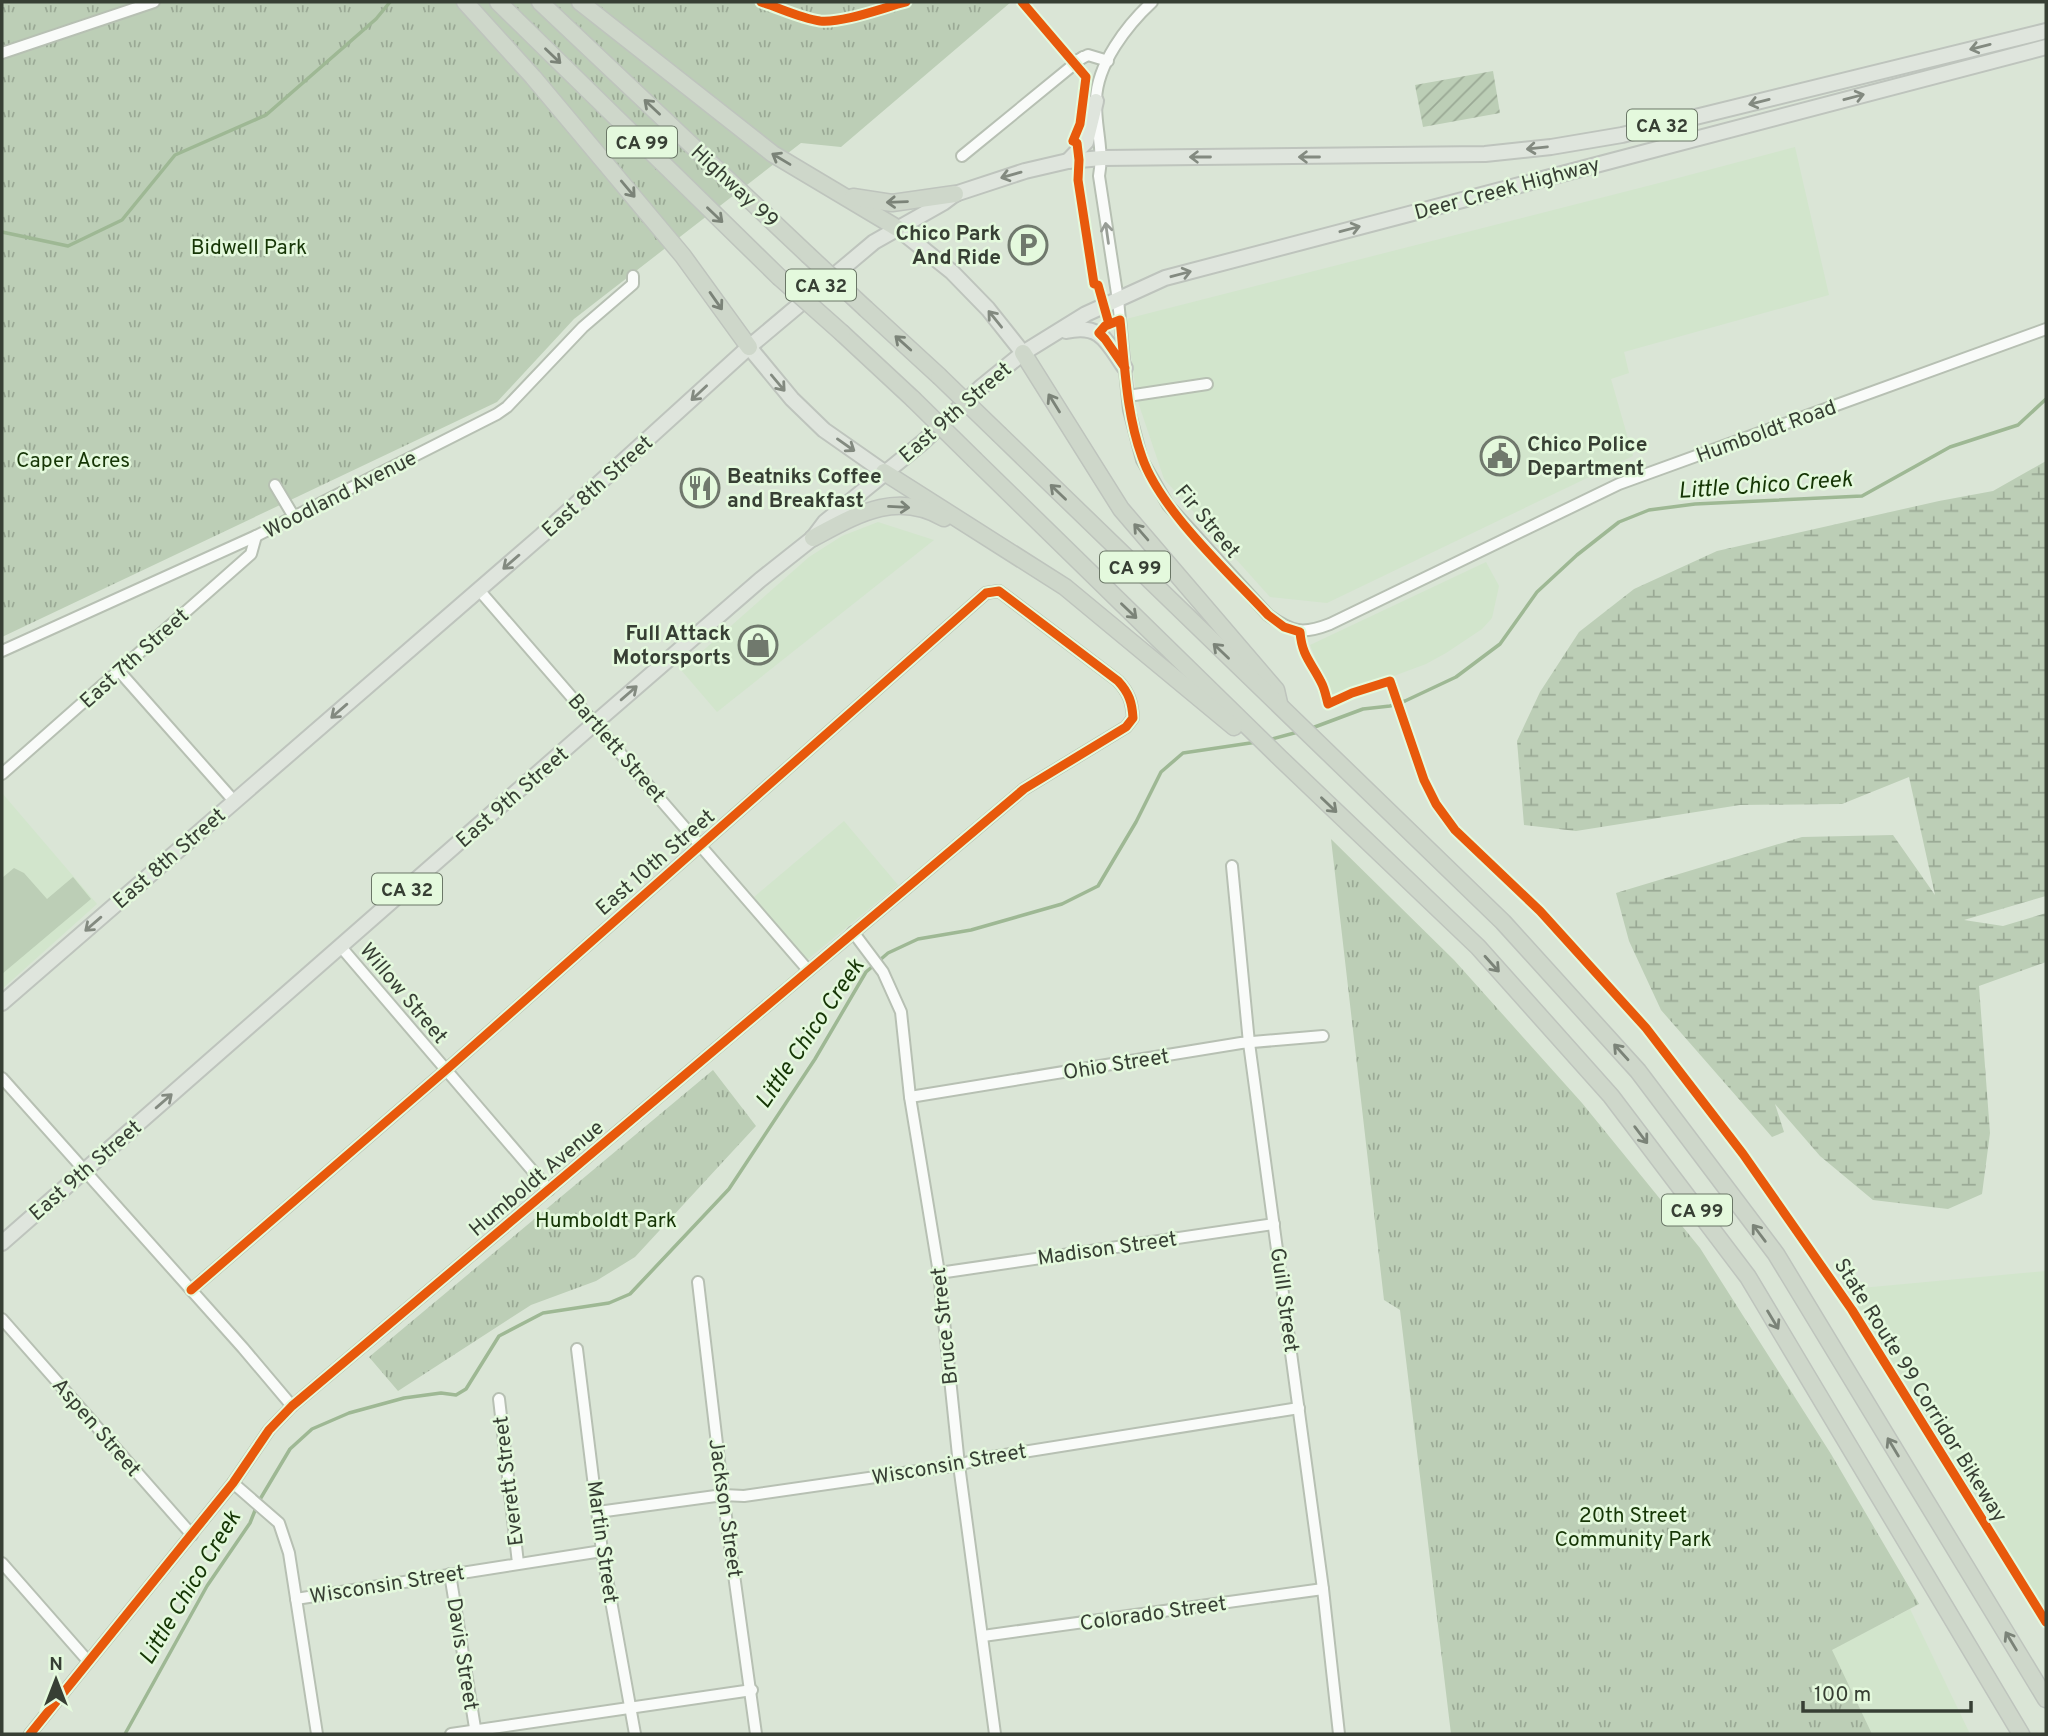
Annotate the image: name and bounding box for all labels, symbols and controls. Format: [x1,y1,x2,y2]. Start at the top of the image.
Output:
one-way arrow [1969,41,1992,54]
one-way arrow [544,47,561,64]
one-way arrow [1843,90,1865,103]
one-way arrow [1748,95,1771,109]
one-way arrow [644,99,661,116]
road number: CA 32 [1627,110,1697,140]
road number: CA 99 [607,126,677,158]
street label: Highway 99 [684,140,784,235]
one-way arrow [1526,142,1548,155]
one-way arrow [1189,150,1212,164]
one-way arrow [1298,150,1321,164]
one-way arrow [772,152,792,166]
street label: Deer Creek Highway [1412,152,1603,227]
one-way arrow [1000,170,1022,183]
one-way arrow [619,180,635,198]
one-way arrow [886,195,909,208]
one-way arrow [707,206,724,223]
place label: Chico Park And Ride [896,221,1001,272]
one-way arrow [1100,222,1113,245]
one-way arrow [1338,222,1361,235]
parking icon: Chico Park And Ride [1007,224,1049,266]
park label: Bidwell Park [191,235,307,262]
one-way arrow [1169,267,1192,280]
road number: CA 32 [786,270,856,300]
one-way arrow [709,291,723,310]
one-way arrow [987,310,1003,328]
one-way arrow [895,334,912,351]
street label: East 9th Street [894,357,1018,469]
one-way arrow [771,373,786,391]
one-way arrow [691,385,708,402]
one-way arrow [1047,394,1062,413]
street label: Humboldt Road [1693,395,1840,470]
street label: East 8th Street [537,430,659,544]
place label: Chico Police Department [1527,432,1647,483]
public building icon: Chico Police Department [1479,435,1521,477]
one-way arrow [836,438,855,452]
street label: Woodland Avenue [260,445,422,546]
park label: Caper Acres [16,448,130,475]
place label: Beatniks Coffee and Breakfast [727,464,882,515]
water label: Little Chico Creek [1677,466,1854,507]
restaurant icon: Beatniks Coffee and Breakfast [679,467,721,509]
street label: Fir Street [1168,480,1245,564]
one-way arrow [1049,483,1066,500]
one-way arrow [887,501,909,514]
one-way arrow [1133,524,1149,542]
road number: CA 99 [1100,552,1170,582]
one-way arrow [503,554,521,570]
one-way arrow [1120,602,1137,619]
street label: East 7th Street [75,603,195,715]
place label: Full Attack Motorsports [612,621,731,672]
shop icon: Full Attack Motorsports [737,624,779,666]
one-way arrow [1212,642,1229,659]
one-way arrow [620,685,638,701]
street label: Bartlett Street [561,689,671,809]
one-way arrow [330,703,348,719]
street label: East 9th Street [451,742,575,854]
one-way arrow [1320,797,1337,814]
street label: East 8th Street [108,803,232,915]
street label: East 10th Street [591,804,721,922]
road number: CA 32 [372,874,442,904]
one-way arrow [85,916,103,932]
street label: Willow Street [353,938,453,1050]
water label: Little Chico Creek [750,954,872,1115]
one-way arrow [1484,955,1501,972]
one-way arrow [1613,1043,1629,1061]
street label: Ohio Street [1061,1044,1171,1087]
one-way arrow [154,1093,172,1109]
street label: East 9th Street [24,1115,148,1227]
street label: Humboldt Avenue [464,1115,610,1243]
one-way arrow [1634,1126,1649,1144]
road number: CA 99 [1662,1194,1732,1226]
park label: Humboldt Park [535,1208,677,1235]
one-way arrow [1752,1224,1767,1243]
street label: Madison Street [1036,1226,1179,1273]
street label: Guill Street [1263,1246,1304,1354]
street label: State Route 99 Corridor Bikeway [1827,1254,2012,1528]
street label: Bruce Street [926,1266,965,1386]
one-way arrow [1767,1310,1781,1330]
street label: Aspen Street [46,1373,146,1483]
street label: Everett Street [488,1414,531,1547]
street label: Jackson Street [701,1437,748,1579]
one-way arrow [1885,1437,1899,1457]
street label: Wisconsin Street [870,1439,1029,1492]
street label: Martin Street [580,1479,623,1605]
park label: 20th Street Community Park [1554,1503,1712,1554]
water label: Little Chico Creek [134,1506,249,1671]
street label: Wisconsin Street [308,1560,467,1611]
street label: Colorado Street [1078,1591,1228,1638]
street label: Davis Street [439,1596,484,1712]
one-way arrow [2003,1631,2017,1651]
north arrow [21,1645,91,1715]
text: N [49,1653,63,1677]
scale bar [1803,1670,1971,1714]
text: 100 m [1814,1682,1871,1709]

